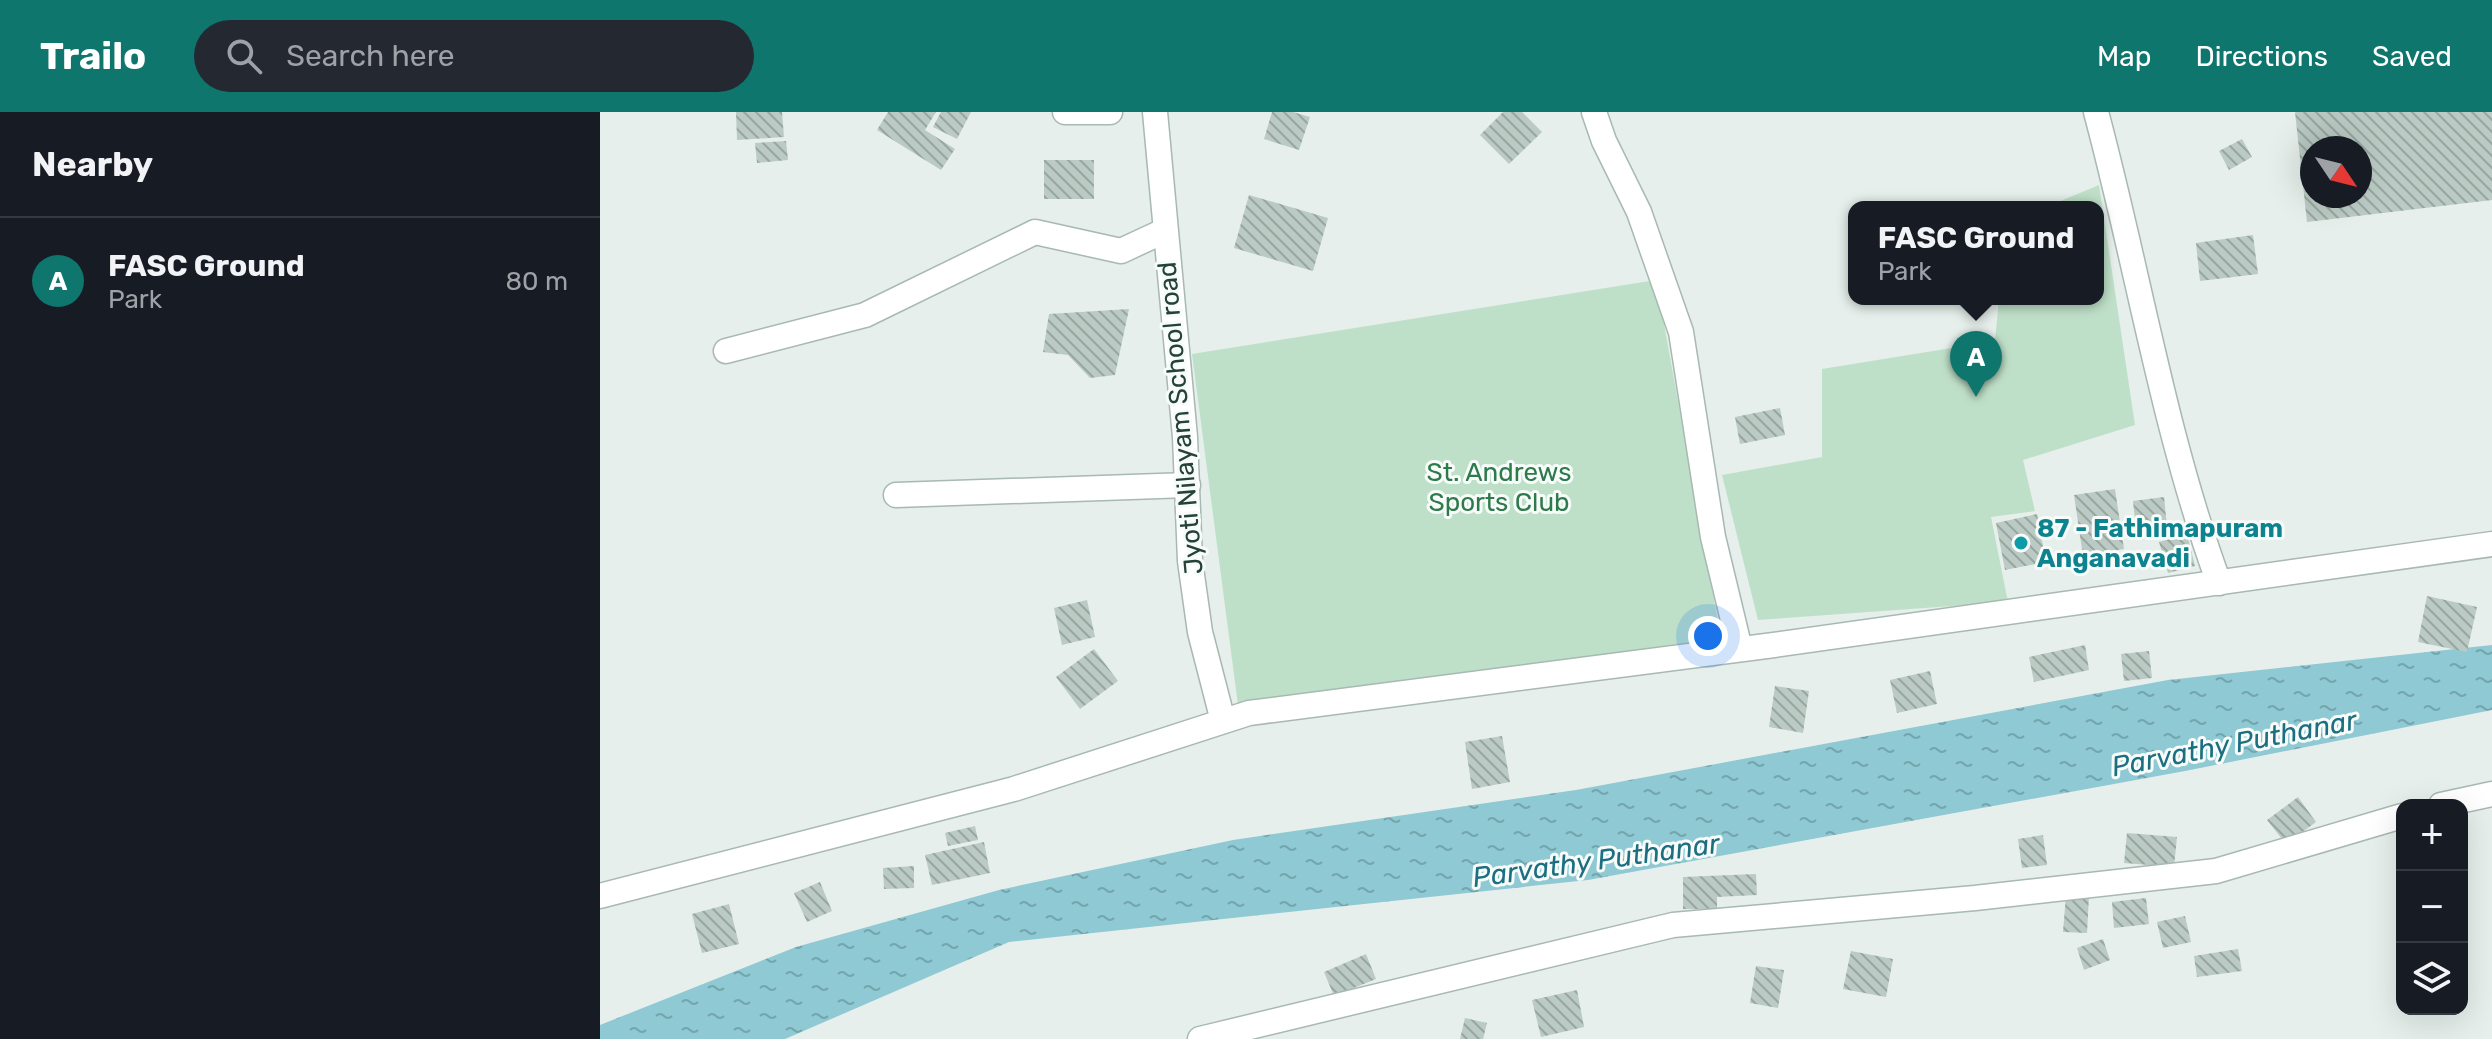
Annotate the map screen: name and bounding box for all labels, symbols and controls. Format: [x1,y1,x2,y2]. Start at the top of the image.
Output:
search box [194,20,754,92]
text: Trailo [40,33,146,79]
icon: search [222,34,266,78]
text: Search here [286,38,455,74]
text: Map [2097,40,2151,73]
text: Directions [2195,40,2328,73]
text: Saved [2372,40,2452,73]
north arrow [2300,136,2372,208]
text: Nearby [32,144,153,185]
popup [1848,201,2104,305]
text: FASC Ground [1878,220,2074,256]
text: FASC Ground [108,248,305,284]
text: Park [1878,256,1932,287]
street label: Jyoti Nilayam School road [1151,260,1210,576]
text: A [49,266,67,297]
text: 80 m [505,266,568,297]
text: Park [108,284,162,315]
pin: A [1950,331,2002,397]
park label: St. Andrews Sports Club [1427,457,1571,518]
place label: 87 - Fathimapuram Anganavadi [2037,513,2283,574]
marker: 87 - Fathimapuram Anganavadi [2012,534,2030,552]
your location [1688,616,1728,656]
water label: Parvathy Puthanar [2109,703,2361,783]
map controls [2396,799,2468,1015]
button: + [2396,799,2468,871]
water label: Parvathy Puthanar [1470,827,1723,894]
button: − [2396,871,2468,943]
button: layers [2396,943,2468,1015]

